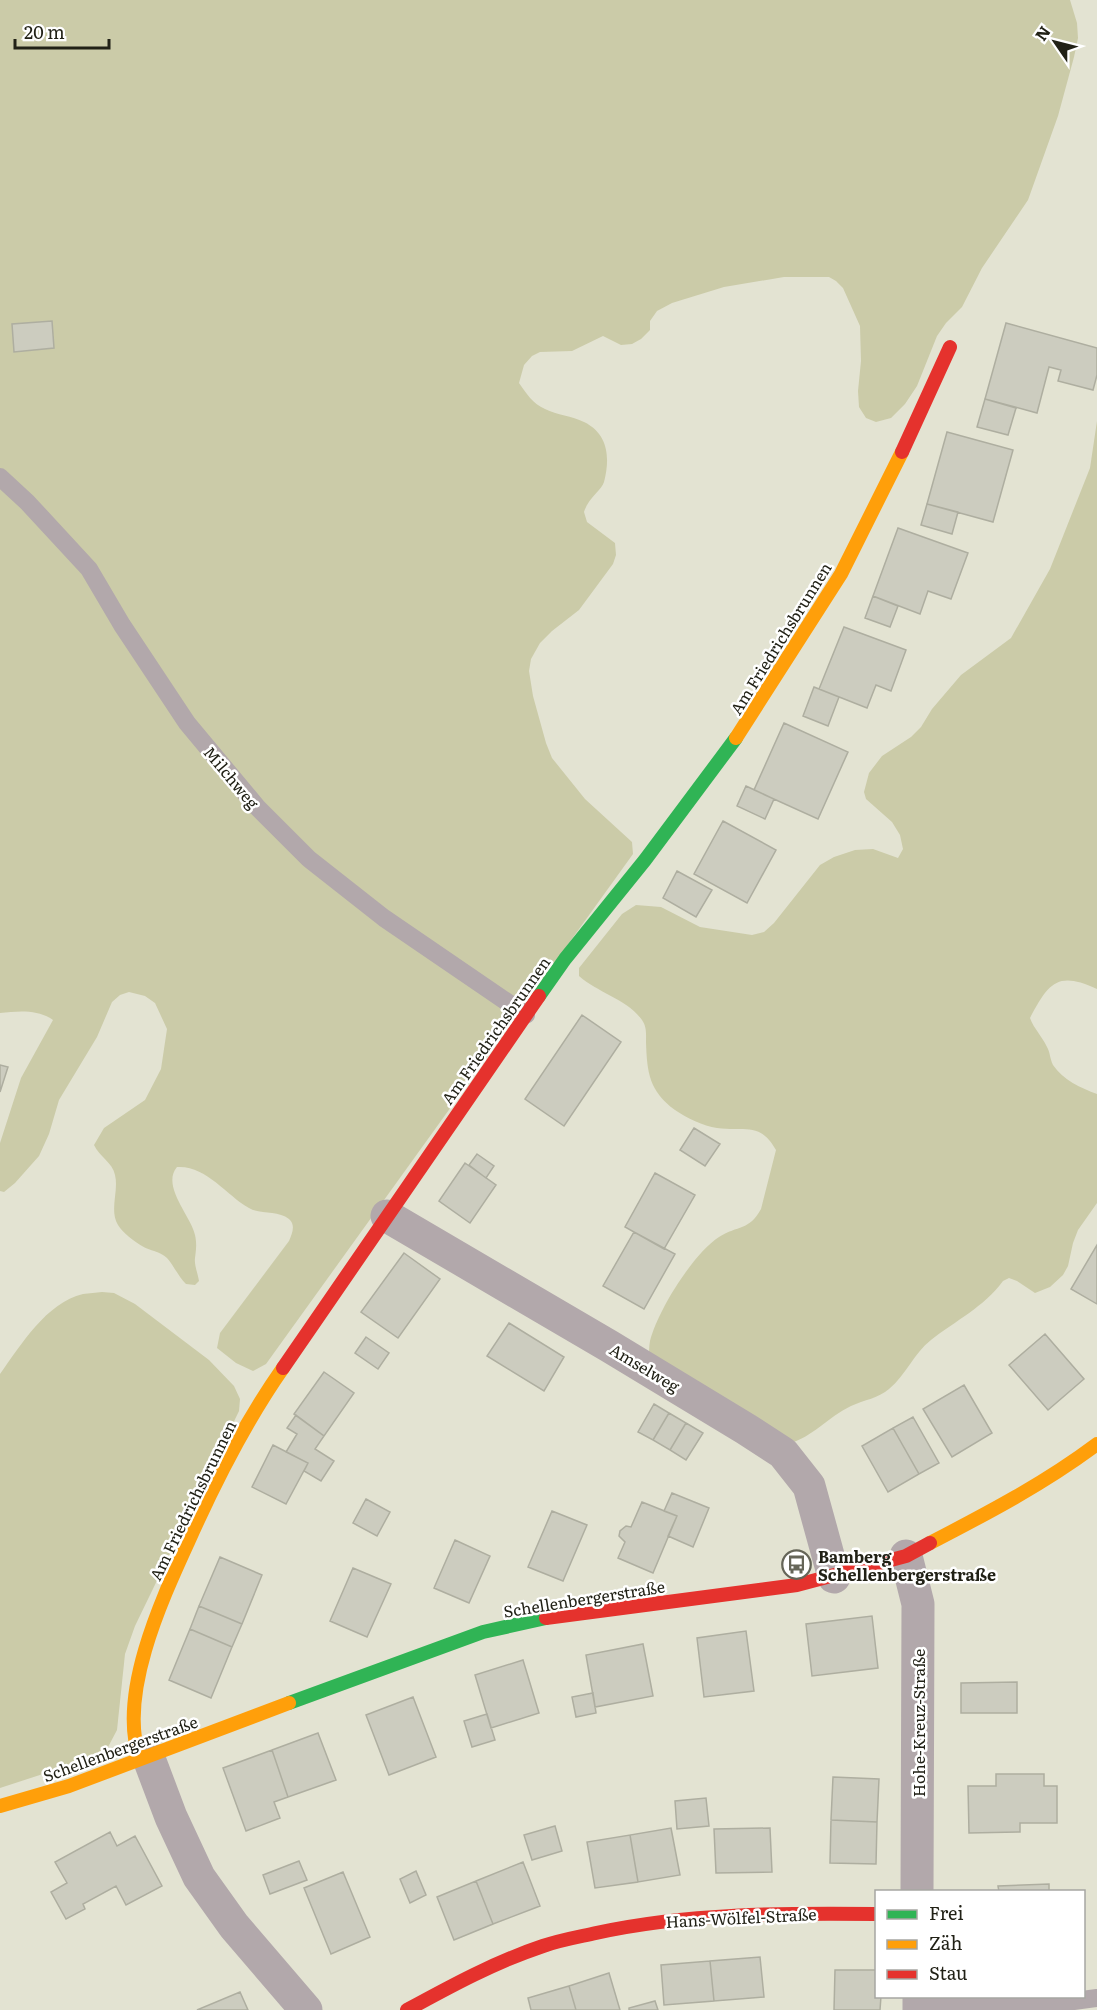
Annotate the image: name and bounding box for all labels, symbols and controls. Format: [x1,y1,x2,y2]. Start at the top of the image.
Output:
scale bar [15,12,110,50]
north arrow [1025,12,1085,72]
text: 20 m [24,18,65,45]
text: N [1028,20,1056,45]
street label: Am Friedrichsbrunnen [723,557,837,719]
street label: Milchweg [199,741,265,814]
street label: Am Friedrichsbrunnen [435,951,555,1109]
street label: Amselweg [605,1337,685,1397]
street label: Am Friedrichsbrunnen [143,1415,241,1584]
place label: Bamberg Schellenbergerstraße [818,1544,996,1586]
bus stop icon: Bamberg Schellenbergerstraße [781,1549,813,1581]
street label: Schellenbergerstraße [502,1573,666,1623]
street label: Hohe-Kreuz-Straße [906,1649,930,1797]
street label: Schellenbergerstraße [39,1709,201,1787]
legend [875,1890,1085,1998]
text: Frei [929,1899,963,1926]
street label: Hans-Wölfel-Straße [665,1901,817,1933]
text: Zäh [929,1929,963,1956]
text: Stau [929,1959,967,1986]

